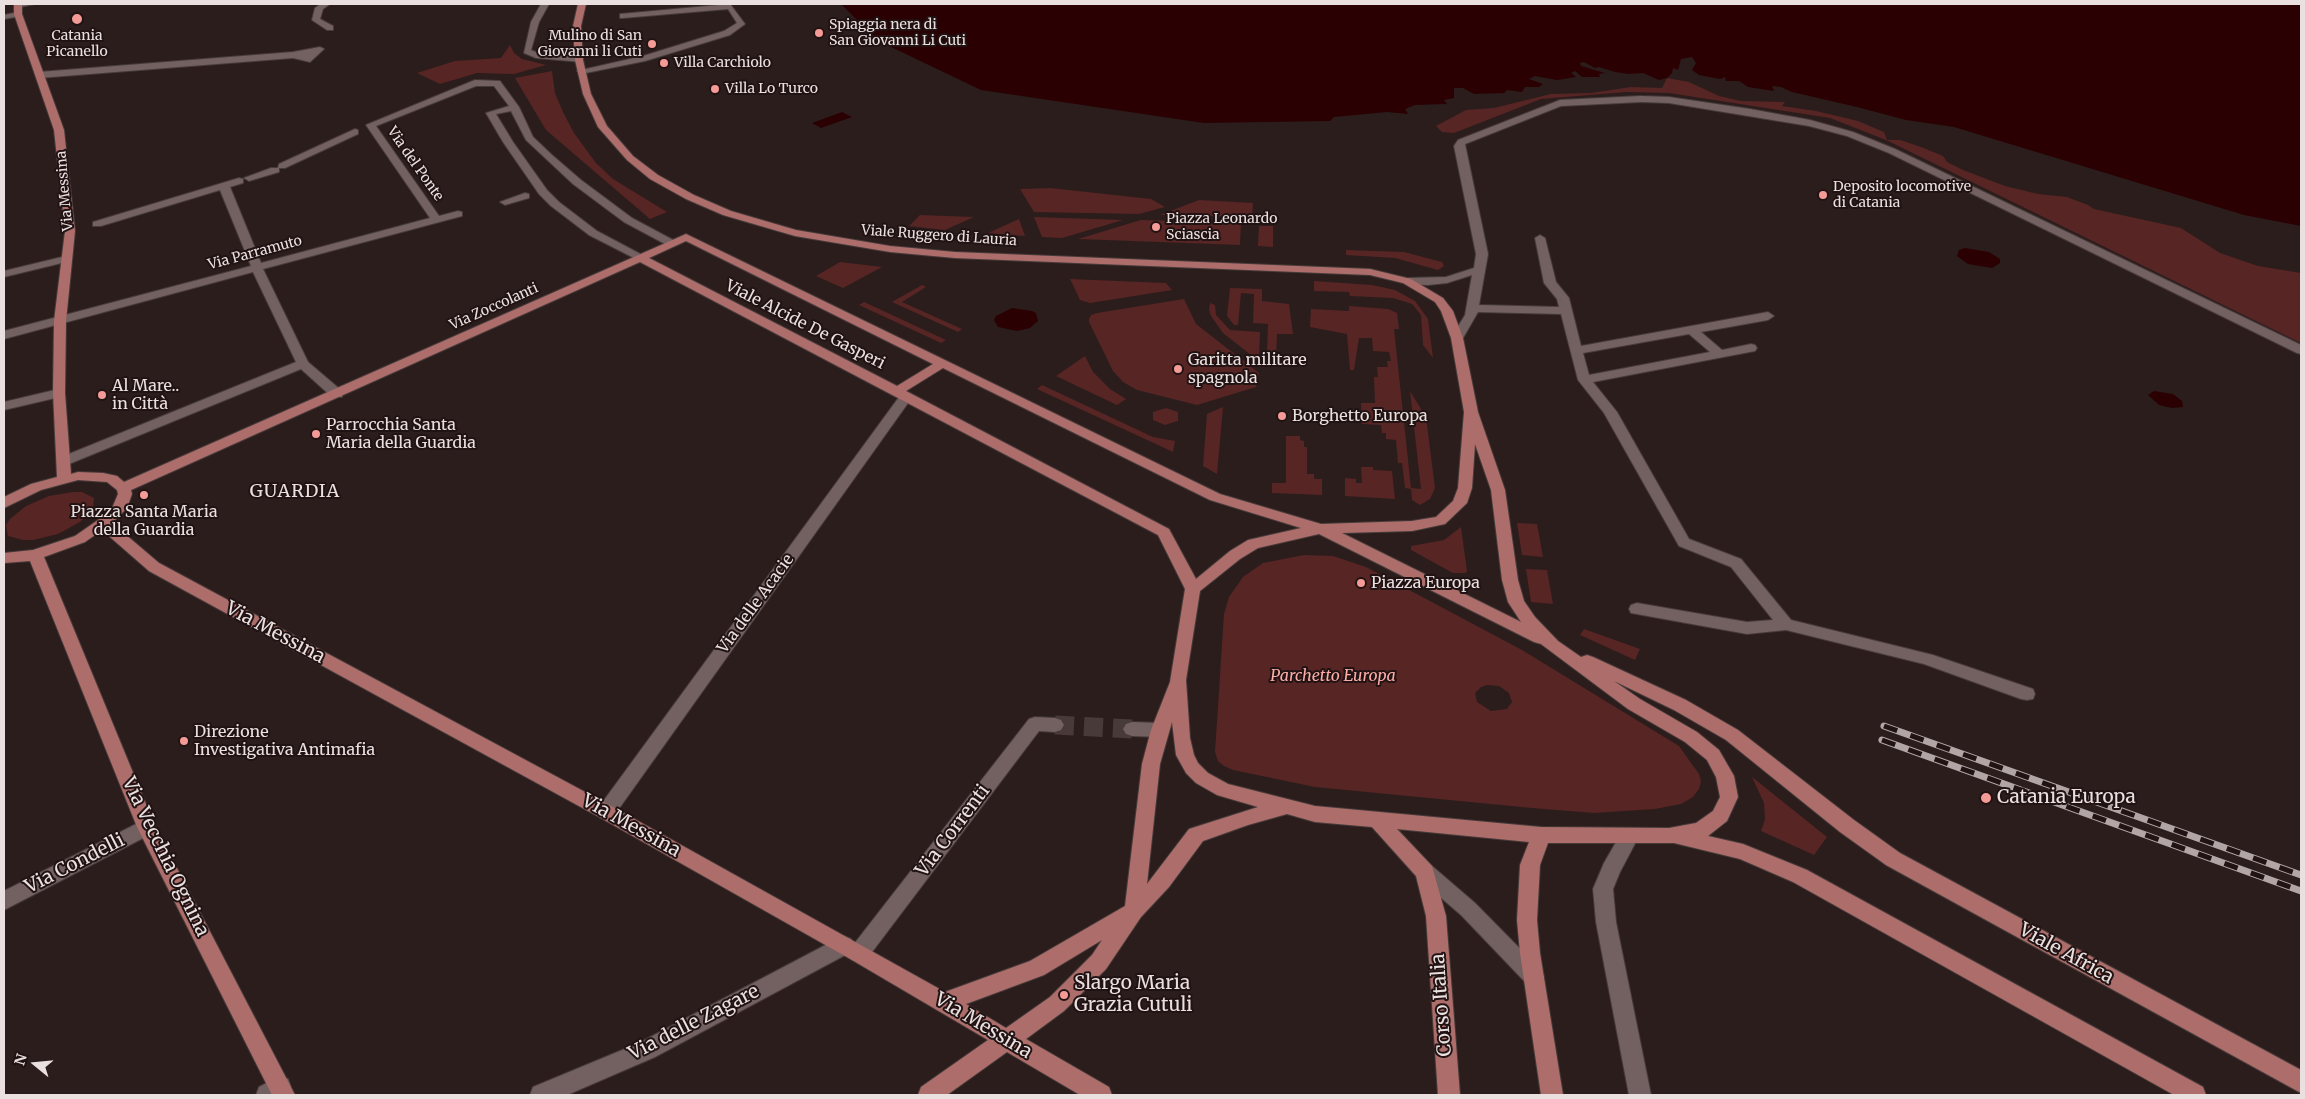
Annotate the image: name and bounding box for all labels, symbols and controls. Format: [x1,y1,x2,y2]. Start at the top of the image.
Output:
marker: Catania Picanello [70,12,84,26]
place label: Spiaggia nera di San Giovanni Li Cuti [829,17,966,49]
marker: Spiaggia nera di San Giovanni Li Cuti [813,27,825,39]
place label: Catania Picanello [46,28,108,60]
place label: Mulino di San Giovanni li Cuti [538,28,642,60]
marker: Mulino di San Giovanni li Cuti [646,38,658,50]
place label: Villa Carchiolo [674,55,771,71]
marker: Villa Carchiolo [658,57,670,69]
place label: Villa Lo Turco [725,81,818,97]
marker: Villa Lo Turco [709,83,721,95]
street label: Via del Ponte [383,124,447,204]
street label: Via Messina [53,150,77,232]
place label: Deposito locomotive di Catania [1833,179,1971,212]
marker: Deposito locomotive di Catania [1817,189,1829,201]
place label: Piazza Leonardo Sciascia [1166,211,1277,243]
marker: Piazza Leonardo Sciascia [1150,221,1162,233]
street label: Viale Ruggero di Lauria [861,222,1017,250]
street label: Via Parramuto [206,232,304,274]
street label: Viale Alcide De Gasperi [722,276,888,374]
street label: Via Zoccolanti [447,280,541,334]
place label: Garitta militare spagnola [1188,350,1306,388]
marker: Garitta militare spagnola [1172,363,1184,375]
place label: Al Mare.. in Città [112,376,179,414]
marker: Al Mare.. in Città [96,389,108,401]
place label: Borghetto Europa [1292,406,1428,426]
marker: Borghetto Europa [1276,410,1288,422]
place label: Parrocchia Santa Maria della Guardia [326,415,476,453]
marker: Parrocchia Santa Maria della Guardia [310,428,322,440]
district label: GUARDIA [249,481,341,503]
marker: Piazza Santa Maria della Guardia [138,489,150,501]
place label: Piazza Santa Maria della Guardia [70,502,218,540]
street label: Via delle Acacie [714,551,798,657]
place label: Piazza Europa [1371,573,1480,593]
marker: Piazza Europa [1355,577,1367,589]
street label: Via Messina [221,597,329,669]
park label: Parchetto Europa [1270,666,1396,686]
place label: Direzione Investigativa Antimafia [194,722,375,760]
marker: Direzione Investigativa Antimafia [178,735,190,747]
street label: Via Vecchia Ognina [117,774,213,940]
street label: Via Correnti [911,781,995,881]
place label: Catania Europa [1997,787,2136,809]
street label: Via Messina [578,790,684,862]
marker: Catania Europa [1979,791,1993,805]
street label: Via Condelli [21,829,129,899]
street label: Viale Africa [2015,919,2117,989]
street label: Corso Italia [1427,953,1457,1057]
place label: Slargo Maria Grazia Cutuli [1074,973,1192,1017]
street label: Via delle Zagare [625,980,763,1066]
street label: Via Messina [930,988,1036,1064]
marker: Slargo Maria Grazia Cutuli [1058,989,1070,1001]
north arrow [10,1039,60,1089]
text: N [10,1052,31,1068]

